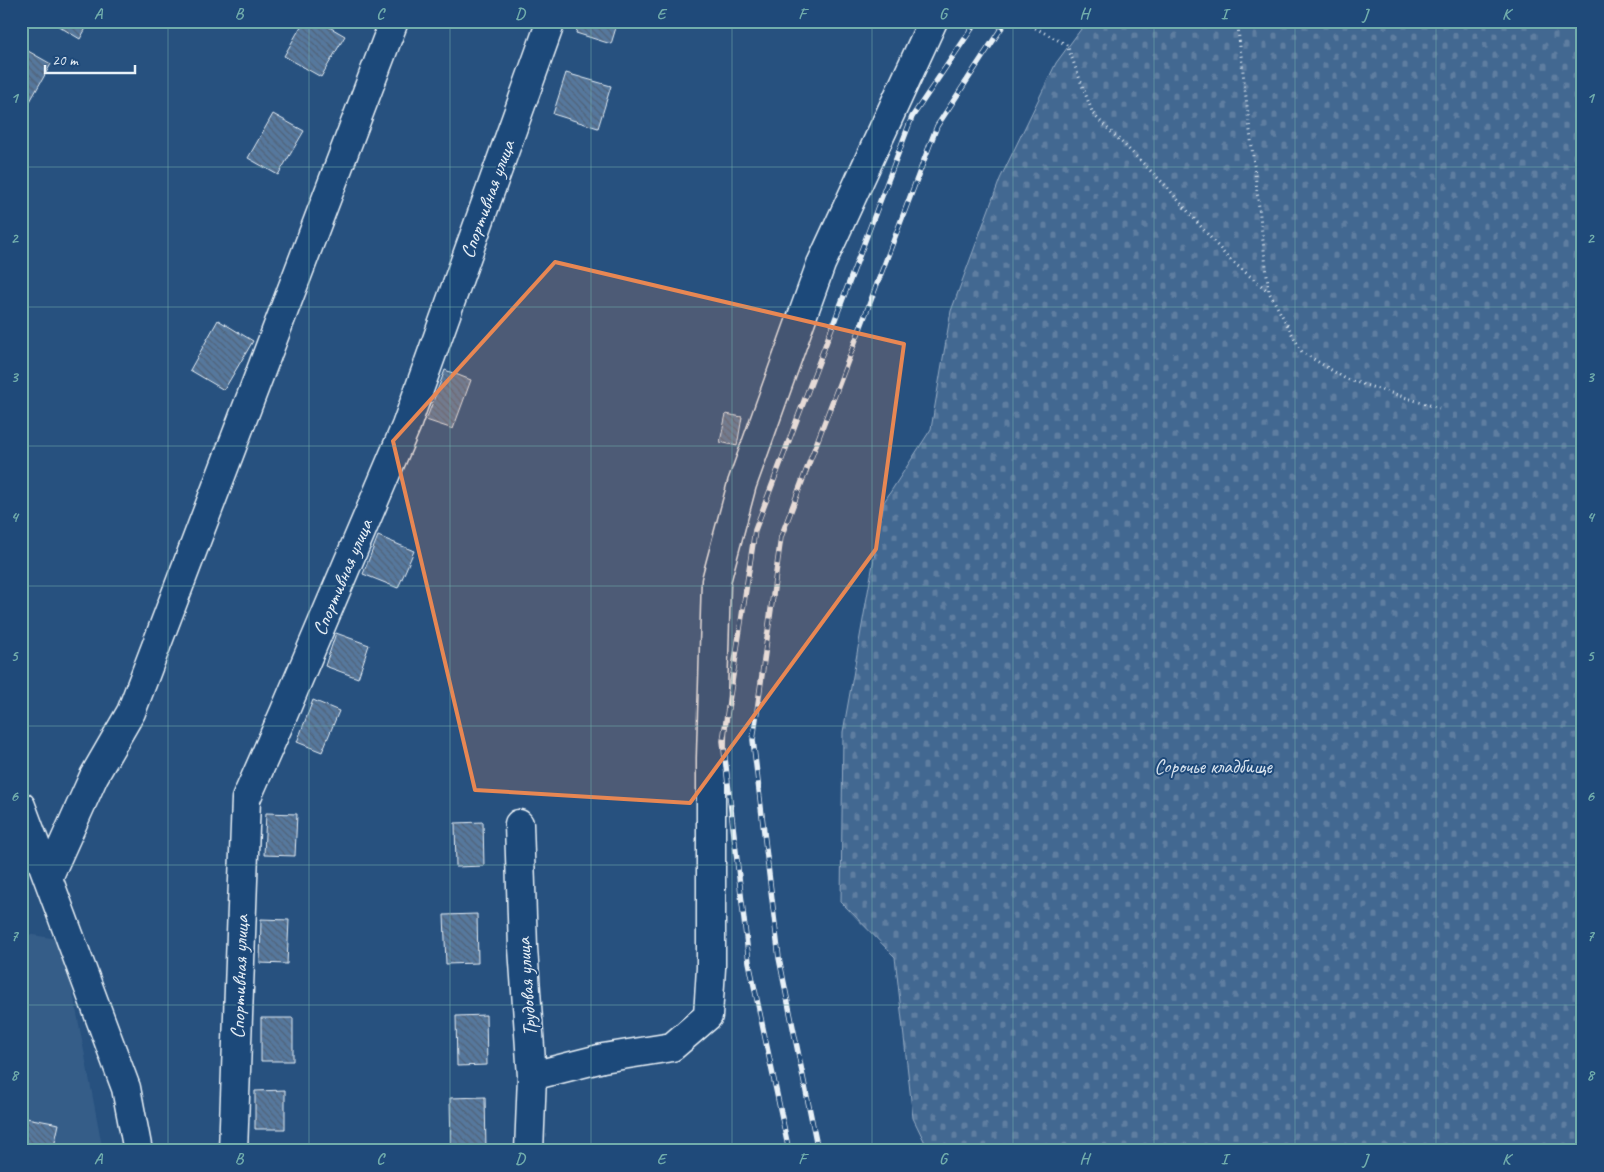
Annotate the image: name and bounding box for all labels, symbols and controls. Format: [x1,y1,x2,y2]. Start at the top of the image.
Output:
text: A [94,4,104,24]
text: B [235,4,245,24]
text: C [376,4,386,24]
text: D [515,4,526,24]
text: E [657,4,668,24]
text: F [798,4,809,24]
text: G [939,4,949,24]
text: H [1079,4,1091,24]
text: I [1221,4,1231,24]
text: J [1361,4,1370,24]
text: K [1502,4,1514,24]
scale bar [45,42,135,74]
text: 20 m [52,51,79,70]
text: 1 [10,88,19,108]
text: 1 [1586,88,1595,108]
street label: Спортивная улица [455,136,521,262]
text: 2 [10,228,19,248]
text: 2 [1586,228,1595,248]
text: 3 [10,367,19,387]
text: 3 [1586,367,1595,387]
text: 4 [10,507,19,527]
text: 4 [1586,507,1595,527]
street label: Спортивная улица [307,514,379,639]
text: 5 [11,646,20,666]
text: 5 [1587,646,1596,666]
park label: Сорочье кладбище [1154,754,1273,779]
text: 6 [10,786,19,806]
text: 6 [1586,786,1595,806]
street label: Спортивная улица [225,913,254,1039]
text: 7 [10,926,19,946]
text: 7 [1586,926,1595,946]
street label: Трудовая улица [511,936,542,1037]
text: 8 [10,1065,19,1085]
text: 8 [1586,1065,1595,1085]
text: A [94,1149,104,1169]
text: B [235,1149,245,1169]
text: C [376,1149,386,1169]
text: D [515,1149,526,1169]
text: E [657,1149,668,1169]
text: F [798,1149,809,1169]
text: G [939,1149,949,1169]
text: H [1079,1149,1091,1169]
text: I [1221,1149,1231,1169]
text: J [1361,1149,1370,1169]
text: K [1502,1149,1514,1169]

